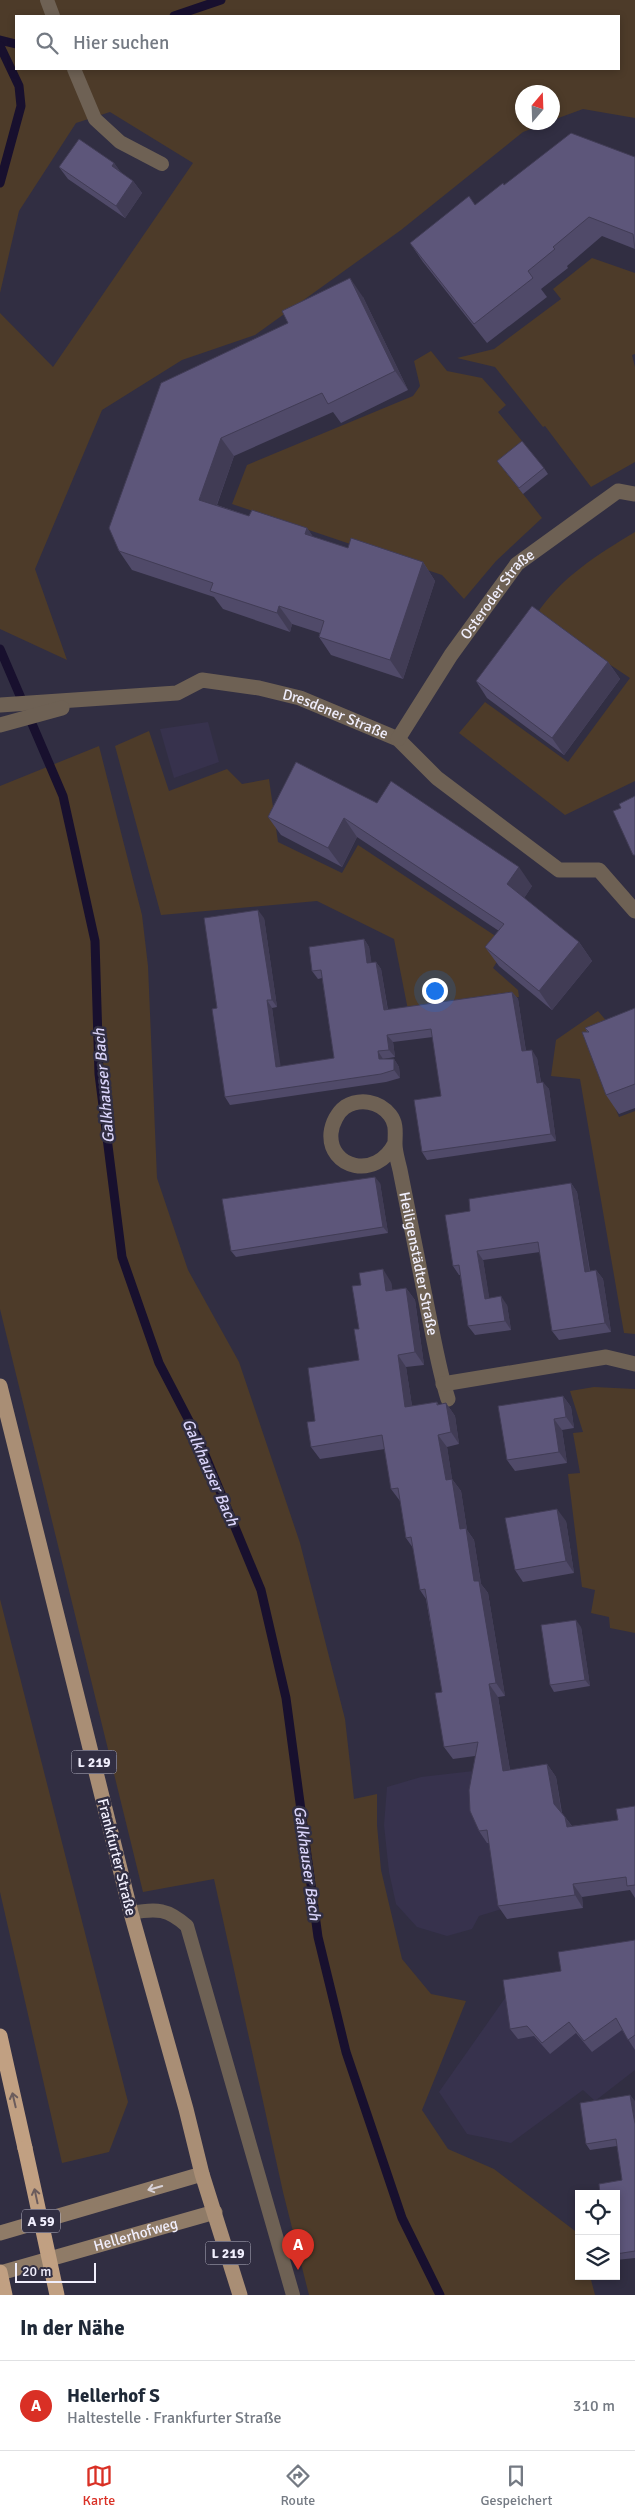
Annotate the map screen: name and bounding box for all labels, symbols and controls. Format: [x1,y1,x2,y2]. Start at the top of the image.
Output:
search box [15,15,620,70]
icon: search [33,29,61,57]
text: Hier suchen [73,31,169,55]
north arrow [515,85,560,130]
street label: Osteroder Straße [456,545,538,643]
street label: Dresdener Straße [281,685,391,743]
your location [422,978,448,1004]
water label: Galkhauser Bach [89,1026,119,1144]
street label: Heiligenstädter Straße [395,1190,442,1337]
water label: Galkhauser Bach [178,1416,243,1530]
road number: L 219 [72,1750,116,1774]
street label: Frankfurter Straße [94,1796,140,1918]
water label: Galkhauser Bach [289,1805,325,1923]
one-way arrow [9,2093,18,2109]
one-way arrow [147,2183,163,2193]
one-way arrow [30,2189,40,2205]
map controls [575,2190,620,2280]
button: locate [575,2190,620,2235]
road number: A 59 [22,2210,60,2232]
street label: Hellerhofweg [92,2214,180,2255]
pin: A [282,2229,314,2270]
button: layers [575,2235,620,2280]
road number: L 219 [206,2242,250,2264]
scale bar [15,2260,96,2283]
text: 20 m [22,2263,51,2280]
text: In der Nähe [20,2315,125,2341]
text: Hellerhof S [67,2384,160,2408]
text: A [31,2396,41,2416]
text: 310 m [573,2396,615,2416]
text: Haltestelle · Frankfurter Straße [67,2408,281,2428]
tab: Karte [83,2462,115,2509]
tab: Route [280,2462,315,2509]
tab: Gespeichert [480,2462,552,2509]

